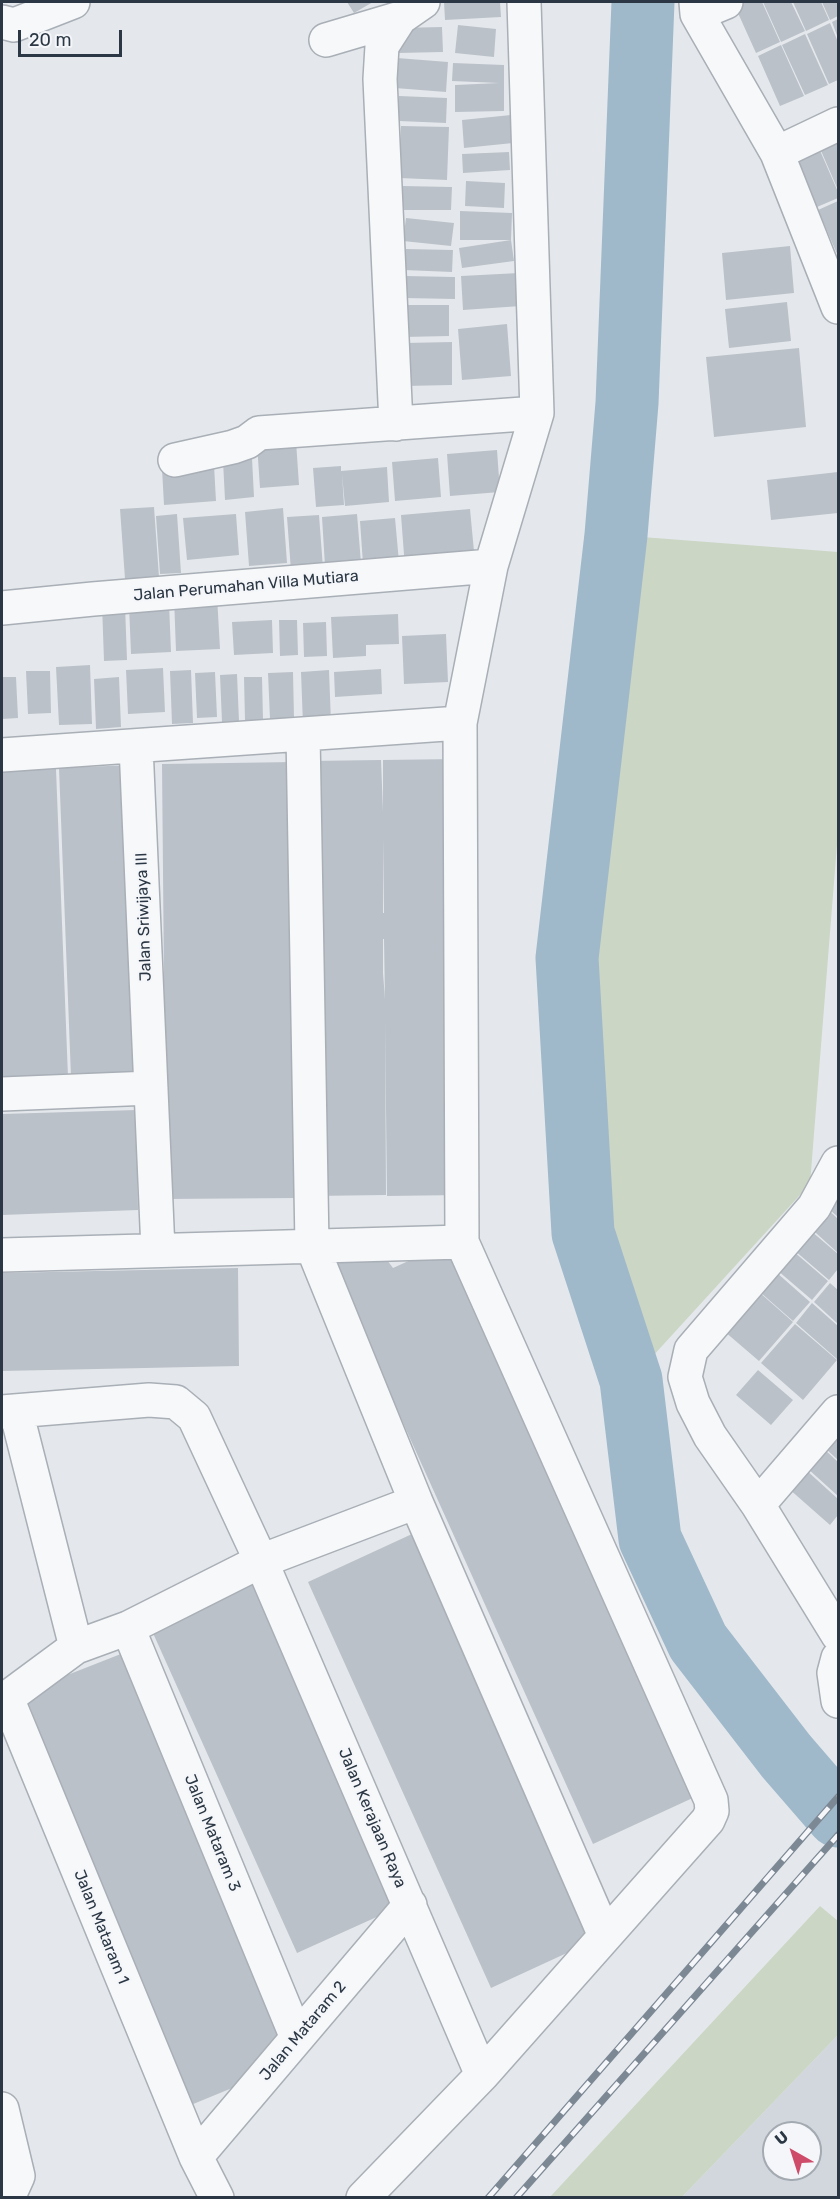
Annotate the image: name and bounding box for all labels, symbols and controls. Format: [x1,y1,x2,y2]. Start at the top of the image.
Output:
scale bar [21,18,124,56]
text: 20 m [29,29,71,51]
street label: Jalan Perumahan Villa Mutiara [132,567,360,605]
street label: Jalan Sriwijaya III [132,852,156,982]
street label: Jalan Kerajaan Raya [334,1745,410,1891]
street label: Jalan Mataram 3 [180,1772,244,1894]
street label: Jalan Mataram 1 [69,1867,133,1987]
street label: Jalan Mataram 2 [256,1977,350,2085]
north arrow [762,2121,822,2181]
text: U [771,2127,792,2149]

